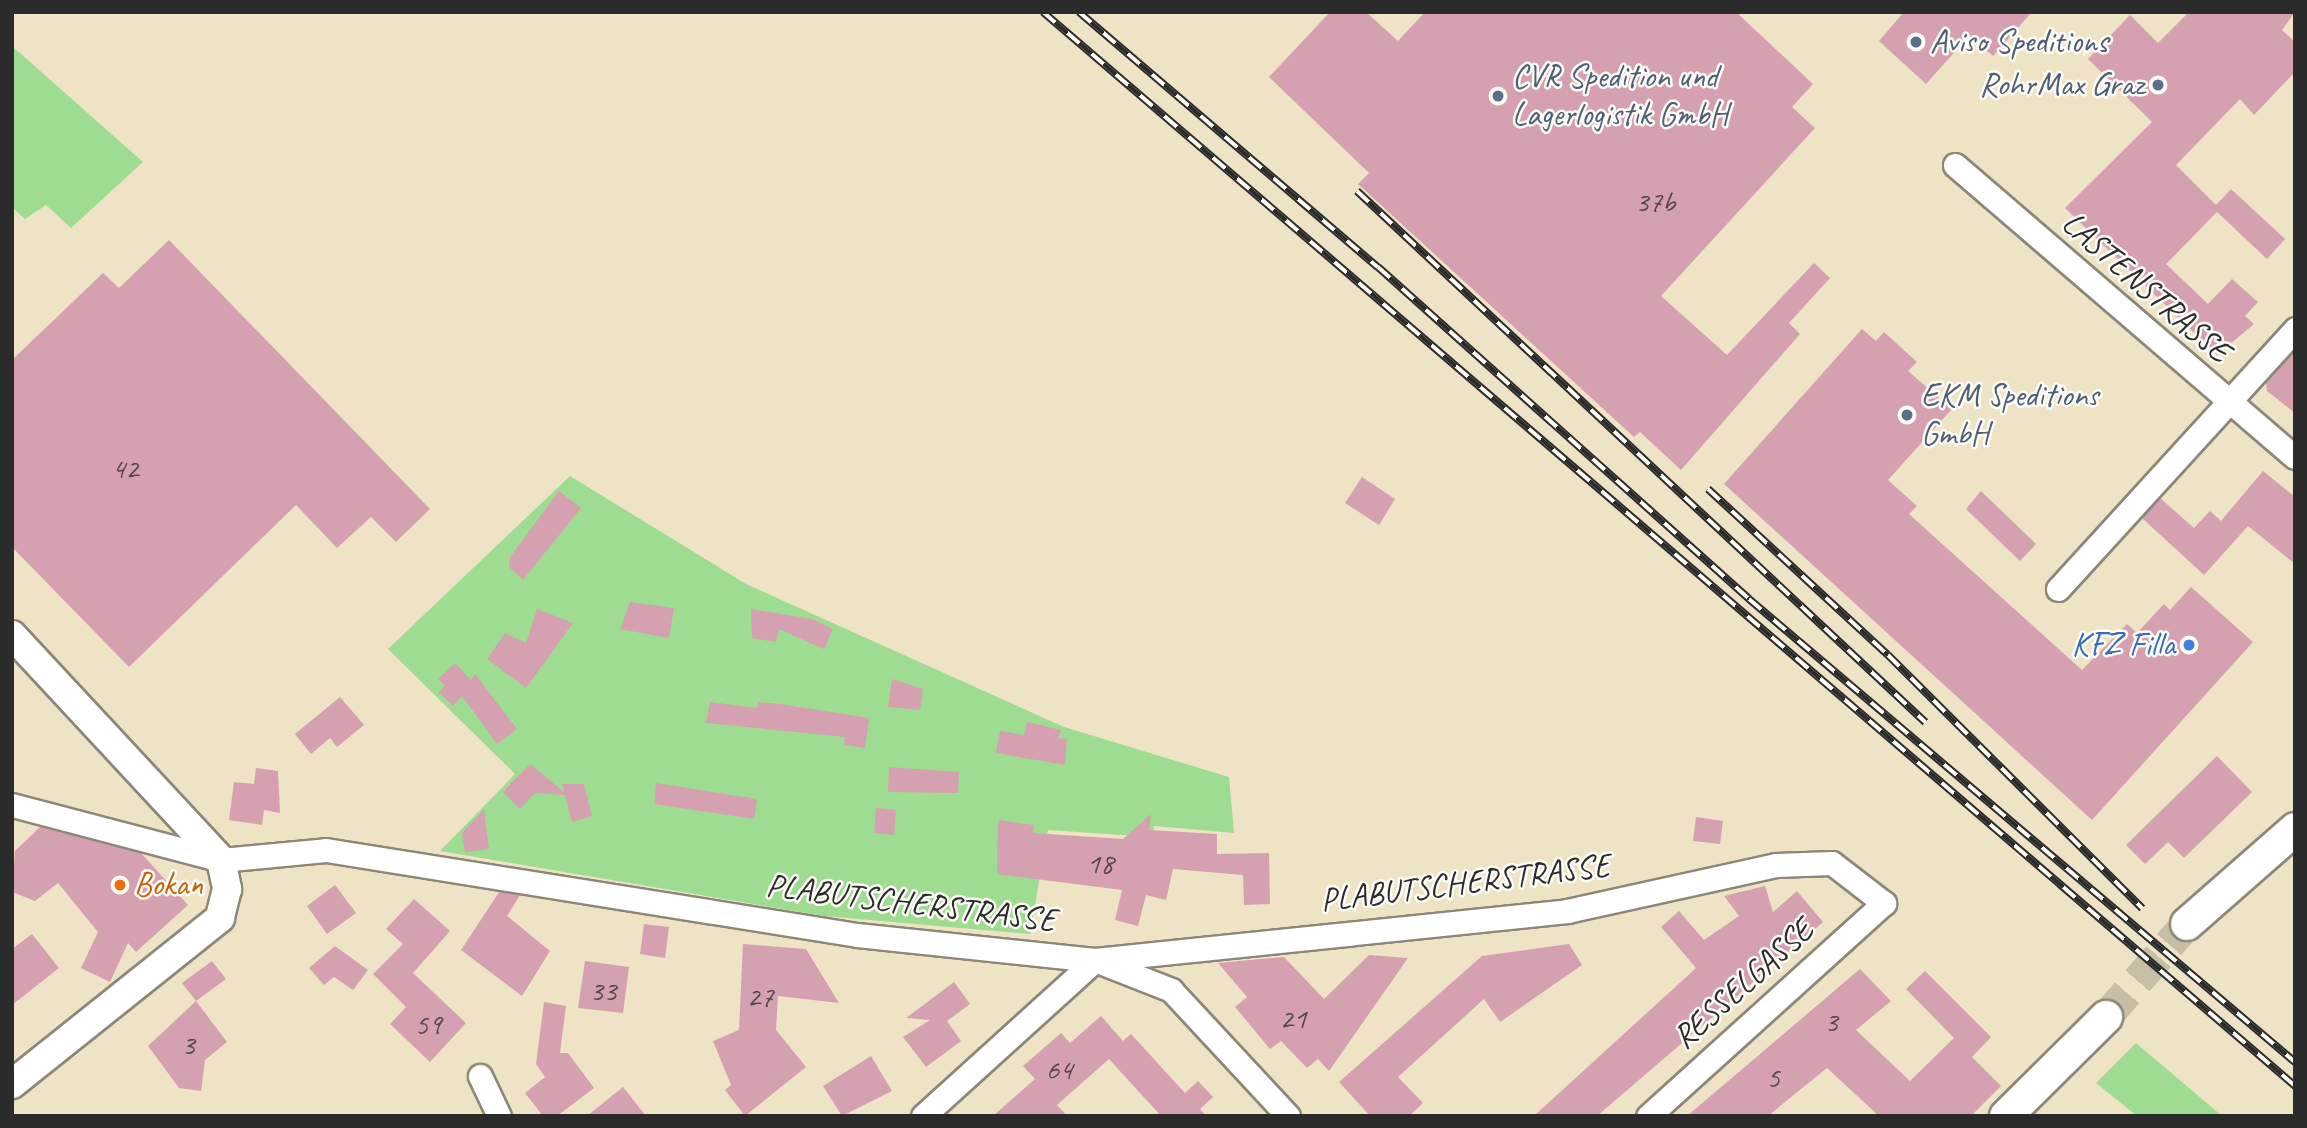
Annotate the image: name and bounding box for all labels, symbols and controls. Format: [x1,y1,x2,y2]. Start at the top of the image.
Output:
place label: Aviso Speditions [1930,22,2108,62]
marker: Aviso Speditions [1908,34,1924,50]
place label: CVR Spedition und Lagerlogistik GmbH [1512,57,1726,135]
place label: RohrMax Graz [1979,65,2144,105]
marker: RohrMax Graz [2150,77,2166,93]
marker: CVR Spedition und Lagerlogistik GmbH [1490,88,1506,104]
house number: 37b [1635,183,1675,219]
street label: LASTENSTRASSE [2054,203,2238,371]
place label: EKM Speditions GmbH [1921,376,2100,454]
marker: EKM Speditions GmbH [1899,407,1915,423]
house number: 42 [112,450,138,486]
place label: KFZ Filla [2072,625,2175,665]
marker: KFZ Filla [2181,637,2197,653]
house number: 18 [1087,845,1113,881]
street label: PLABUTSCHERSTRASSE [1318,846,1612,920]
place label: Bokan [134,865,203,905]
street label: PLABUTSCHERSTRASSE [764,866,1058,940]
marker: Bokan [112,877,128,893]
street label: RESSELGASSE [1665,911,1821,1057]
house number: 33 [590,972,616,1008]
house number: 27 [747,978,773,1014]
house number: 21 [1280,1000,1306,1036]
house number: 3 [1824,1003,1838,1039]
house number: 59 [415,1006,441,1042]
house number: 3 [181,1026,195,1062]
house number: 64 [1046,1051,1072,1087]
house number: 5 [1766,1059,1780,1095]

